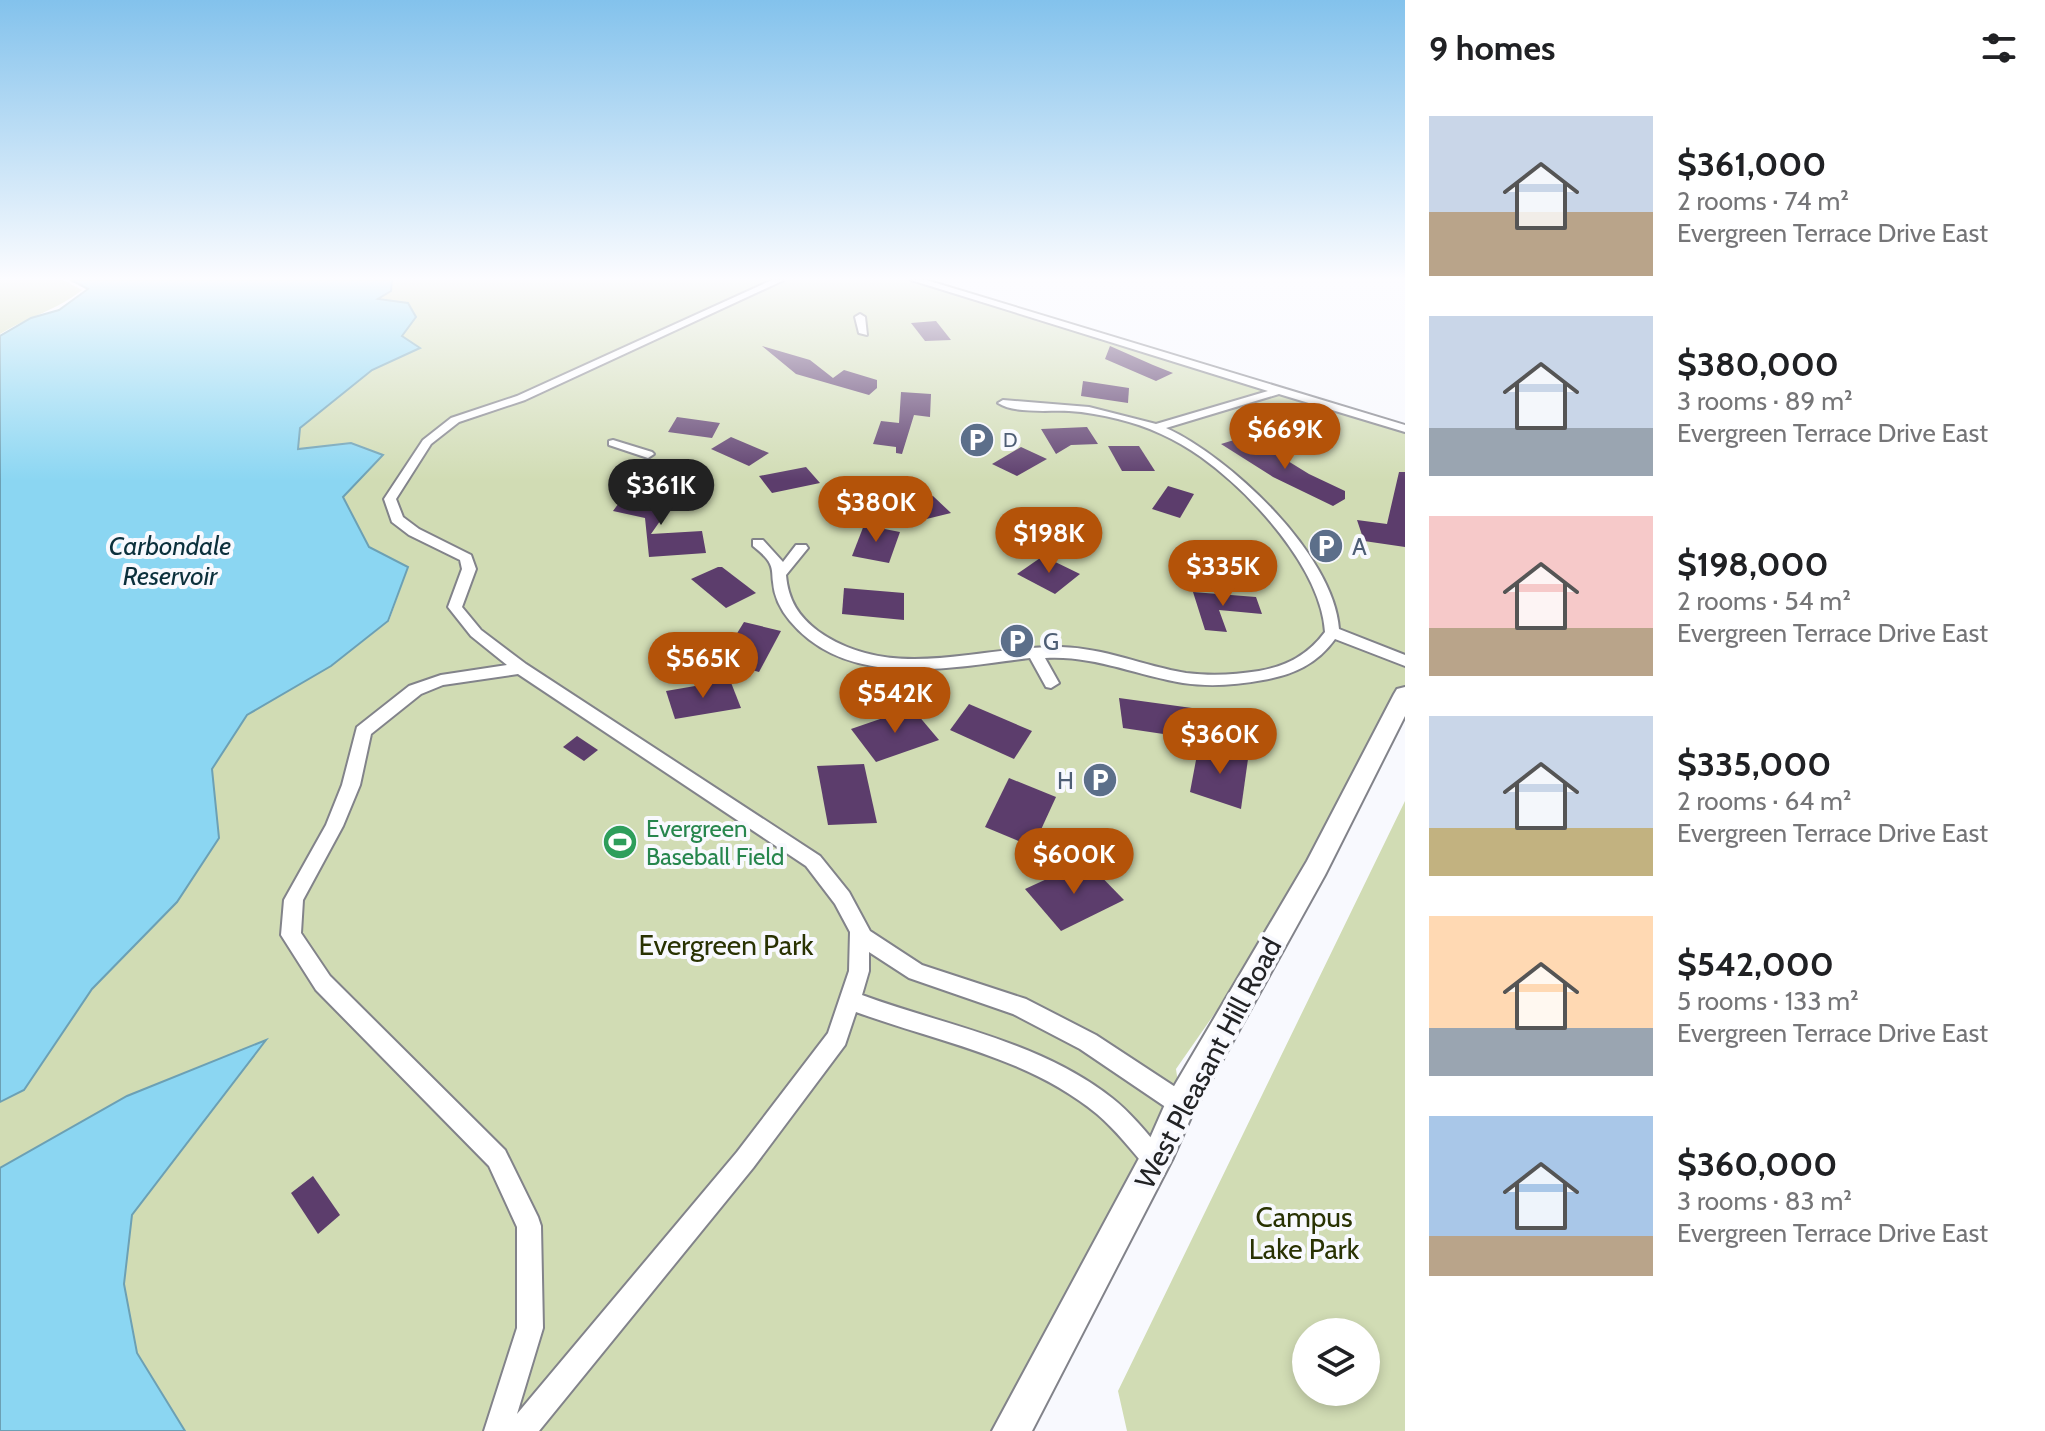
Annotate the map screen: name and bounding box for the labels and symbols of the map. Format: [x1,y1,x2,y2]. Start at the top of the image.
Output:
pin: $669K [1229,403,1341,471]
parking icon: D [958,421,996,459]
place label: D [1003,428,1018,452]
pin: $361K [605,459,717,527]
pin: $380K [820,476,932,544]
pin: $198K [993,507,1105,575]
parking icon: A [1307,527,1345,565]
water label: Carbondale Reservoir [109,530,231,592]
place label: A [1352,532,1367,561]
pin: $335K [1167,540,1279,608]
parking icon: G [998,622,1036,660]
place label: G [1043,627,1059,656]
pin: $565K [647,632,759,700]
pin: $542K [839,667,951,735]
pin: $360K [1164,708,1276,776]
parking icon: H [1081,761,1119,799]
place label: H [1057,766,1074,795]
place label: Evergreen Baseball Field [646,814,784,871]
sports icon: Evergreen Baseball Field [601,823,639,861]
pin: $600K [1018,828,1130,896]
park label: Evergreen Park [638,928,814,962]
street label: West Pleasant Hill Road [1127,932,1289,1194]
park label: Campus Lake Park [1249,1200,1360,1266]

